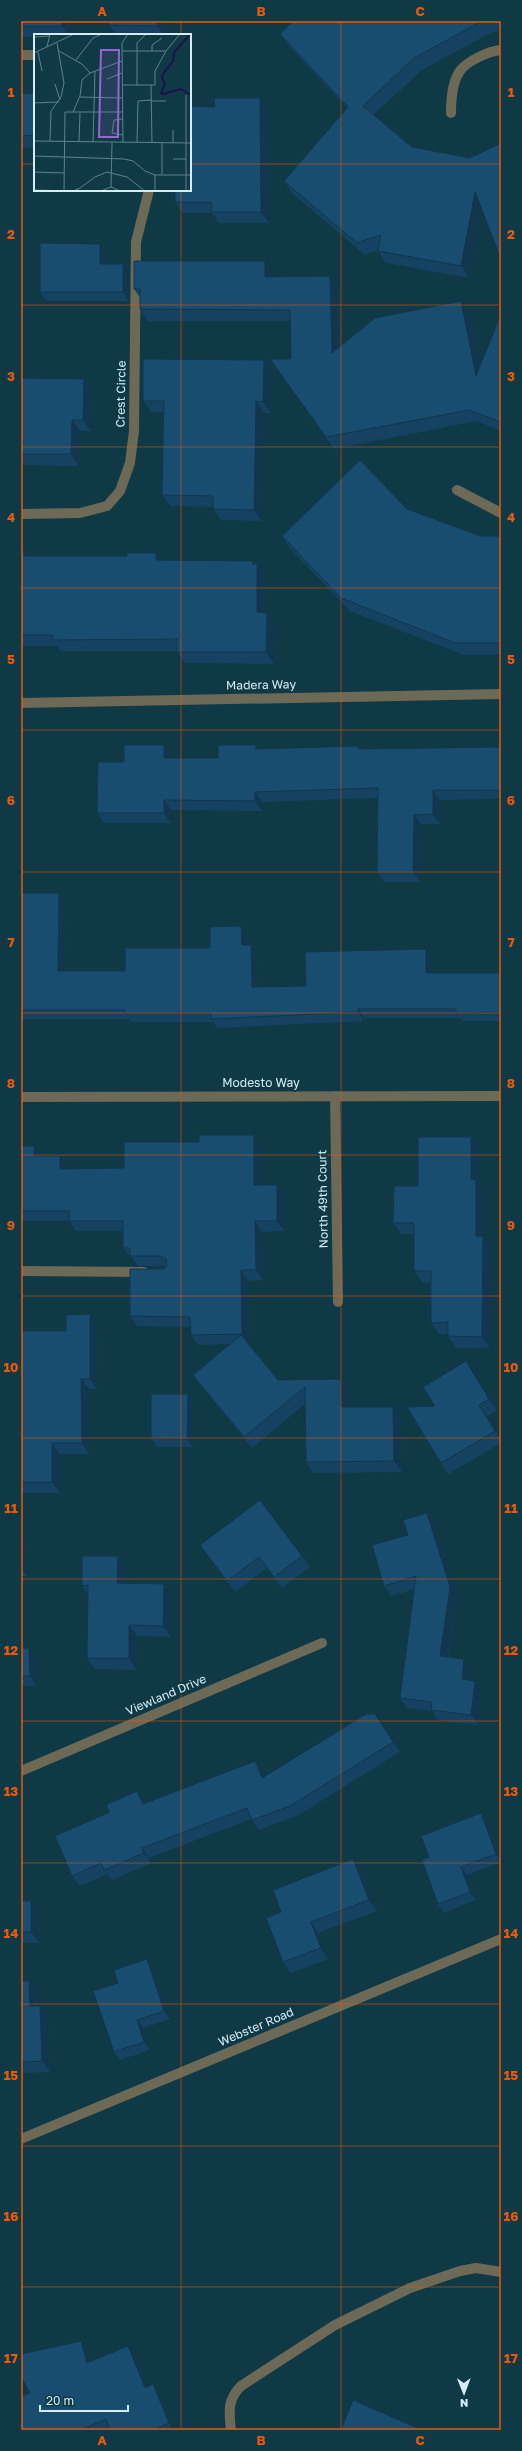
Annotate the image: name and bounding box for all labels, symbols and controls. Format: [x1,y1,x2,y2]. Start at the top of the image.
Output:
text: A [97,3,107,19]
text: B [256,3,266,19]
text: C [415,3,425,19]
inset map [34,34,191,191]
text: 1 [8,84,15,100]
text: 1 [508,84,515,100]
text: 2 [7,226,15,242]
text: 2 [507,226,515,242]
street label: Crest Circle [112,360,129,428]
text: 3 [7,368,15,384]
text: 3 [507,368,515,384]
text: 4 [7,509,15,525]
text: 4 [507,509,515,525]
text: 5 [7,651,15,667]
text: 5 [507,651,515,667]
street label: Madera Way [226,676,296,693]
text: 6 [7,792,15,808]
text: 6 [507,792,515,808]
text: 7 [7,934,15,950]
text: 7 [507,934,515,950]
text: 8 [7,1075,15,1091]
street label: Modesto Way [222,1075,300,1090]
text: 8 [507,1075,515,1091]
street label: North 49th Court [314,1149,331,1248]
text: 9 [7,1217,15,1233]
text: 9 [507,1217,515,1233]
text: 10 [3,1359,19,1375]
text: 10 [503,1359,519,1375]
text: 11 [4,1500,18,1516]
text: 11 [504,1500,518,1516]
text: 12 [4,1642,18,1658]
text: 12 [504,1642,518,1658]
street label: Viewland Drive [123,1671,208,1718]
text: 13 [4,1783,18,1799]
text: 13 [504,1783,518,1799]
text: 14 [4,1925,18,1941]
text: 14 [504,1925,518,1941]
street label: Webster Road [216,2004,296,2049]
text: 15 [4,2067,18,2083]
text: 15 [504,2067,518,2083]
text: 16 [4,2208,18,2224]
text: 16 [504,2208,518,2224]
text: 17 [4,2350,18,2366]
text: 17 [504,2350,518,2366]
north arrow [444,2373,484,2413]
scale bar [40,2387,128,2413]
text: 20 m [46,2393,74,2408]
text: N [460,2397,468,2410]
text: A [97,2432,107,2448]
text: B [256,2432,266,2448]
text: C [415,2432,425,2448]

